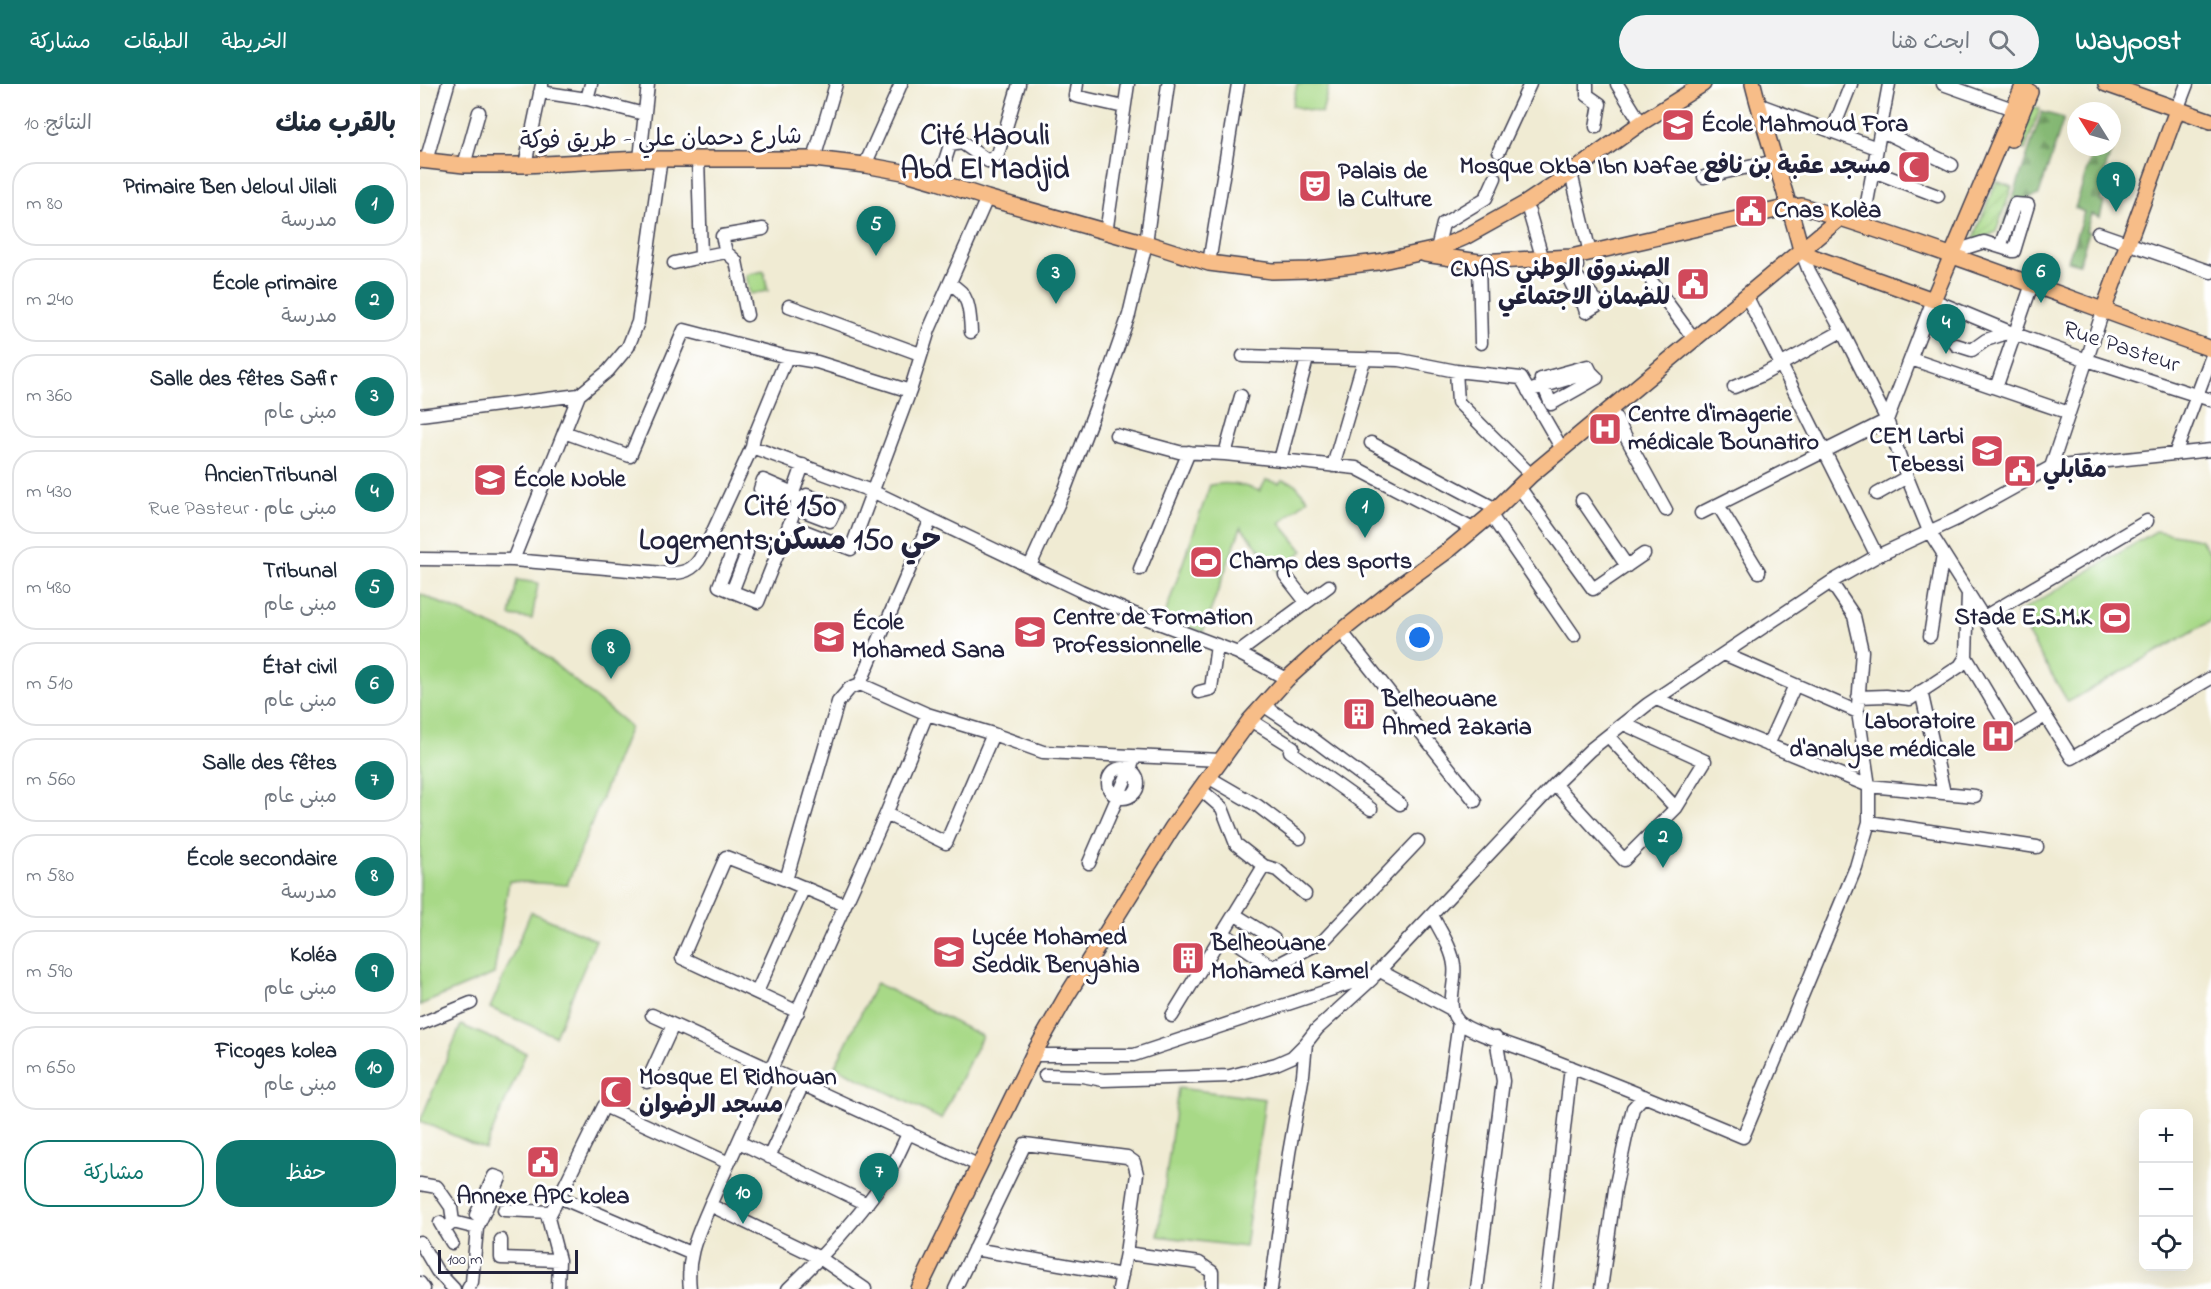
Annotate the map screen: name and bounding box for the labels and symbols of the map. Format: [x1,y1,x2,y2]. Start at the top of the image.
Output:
north arrow [2067,102,2121,156]
school or university icon: École Mahmoud Fora [1660,107,1696,143]
place label: École Mahmoud Fora [1701,108,1908,143]
district label: Cité Haouli Abd El Madjid [901,115,1070,193]
street label: شارع دحمان علي - طريق فوكة [520,120,802,161]
mosque icon: Mosque Okba Ibn Nafae مسجد عقبة بن نافع [1896,149,1932,185]
place label: Mosque Okba Ibn Nafae مسجد عقبة بن نافع [1460,150,1891,185]
place label: Palais de la Culture [1338,155,1433,218]
pin: 9 [2096,162,2136,212]
theatre icon: Palais de la Culture [1297,168,1333,204]
public building icon: Cnas Kolèa [1733,193,1769,229]
place label: Cnas Kolèa [1774,194,1881,229]
pin: 5 [856,206,896,256]
place label: CNAS الصندوق الوطني للضمان الاجتماعي [1450,253,1670,317]
pin: 3 [1036,254,1076,304]
pin: 6 [2022,254,2060,303]
public building icon: CNAS الصندوق الوطني للضمان الاجتماعي [1675,266,1711,302]
pin: 4 [1926,304,1966,354]
street label: Rue Pasteur [2058,313,2185,384]
place label: Centre d'imagerie médicale Bounatiro [1628,398,1819,461]
hospital icon: Centre d'imagerie médicale Bounatiro [1587,411,1623,447]
place label: CEM Larbi Tebessi [1869,420,1964,483]
school or university icon: CEM Larbi Tebessi [1969,433,2005,469]
public building icon: مقابلي [2002,453,2038,489]
place label: مقابلي [2043,454,2107,490]
school or university icon: École Noble [472,462,508,498]
place label: École Noble [513,463,627,498]
district label: Cité 150 Logements;حي 150 مسكن [639,486,941,565]
pin: 1 [1346,488,1384,538]
sports icon: Champ des sports [1188,544,1224,580]
place label: Champ des sports [1229,545,1412,580]
sports icon: Stade E.S.M.K [2097,600,2133,636]
place label: Centre de Formation Professionnelle [1053,601,1253,664]
place label: Stade E.S.M.K [1954,601,2093,636]
place label: École Mohamed Sana [852,606,1005,669]
school or university icon: Centre de Formation Professionnelle [1012,614,1048,650]
school or university icon: École Mohamed Sana [811,619,847,655]
your location [1405,623,1434,652]
pin: 8 [592,630,630,679]
place label: Belheouane Ahmed Zakaria [1381,683,1532,746]
building icon: Belheouane Ahmed Zakaria [1341,696,1377,732]
place label: Laboratoire d'analyse médicale [1789,705,1976,769]
hospital icon: Laboratoire d'analyse médicale [1980,718,2016,754]
pin: 2 [1644,818,1682,868]
place label: Lycée Mohamed Seddik Benyahia [972,921,1140,985]
place label: Belheouane Mohamed Kamel [1210,927,1369,990]
school or university icon: Lycée Mohamed Seddik Benyahia [931,934,967,970]
building icon: Belheouane Mohamed Kamel [1170,940,1206,976]
place label: Mosque El Ridhouan مسجد الرضوان [639,1061,837,1124]
mosque icon: Mosque El Ridhouan مسجد الرضوان [598,1074,634,1110]
public building icon: Annexe APC kolea [525,1144,561,1180]
pin: 7 [860,1154,898,1203]
pin: 10 [724,1174,762,1224]
place label: Annexe APC kolea [456,1180,630,1215]
scale bar [438,1247,578,1274]

